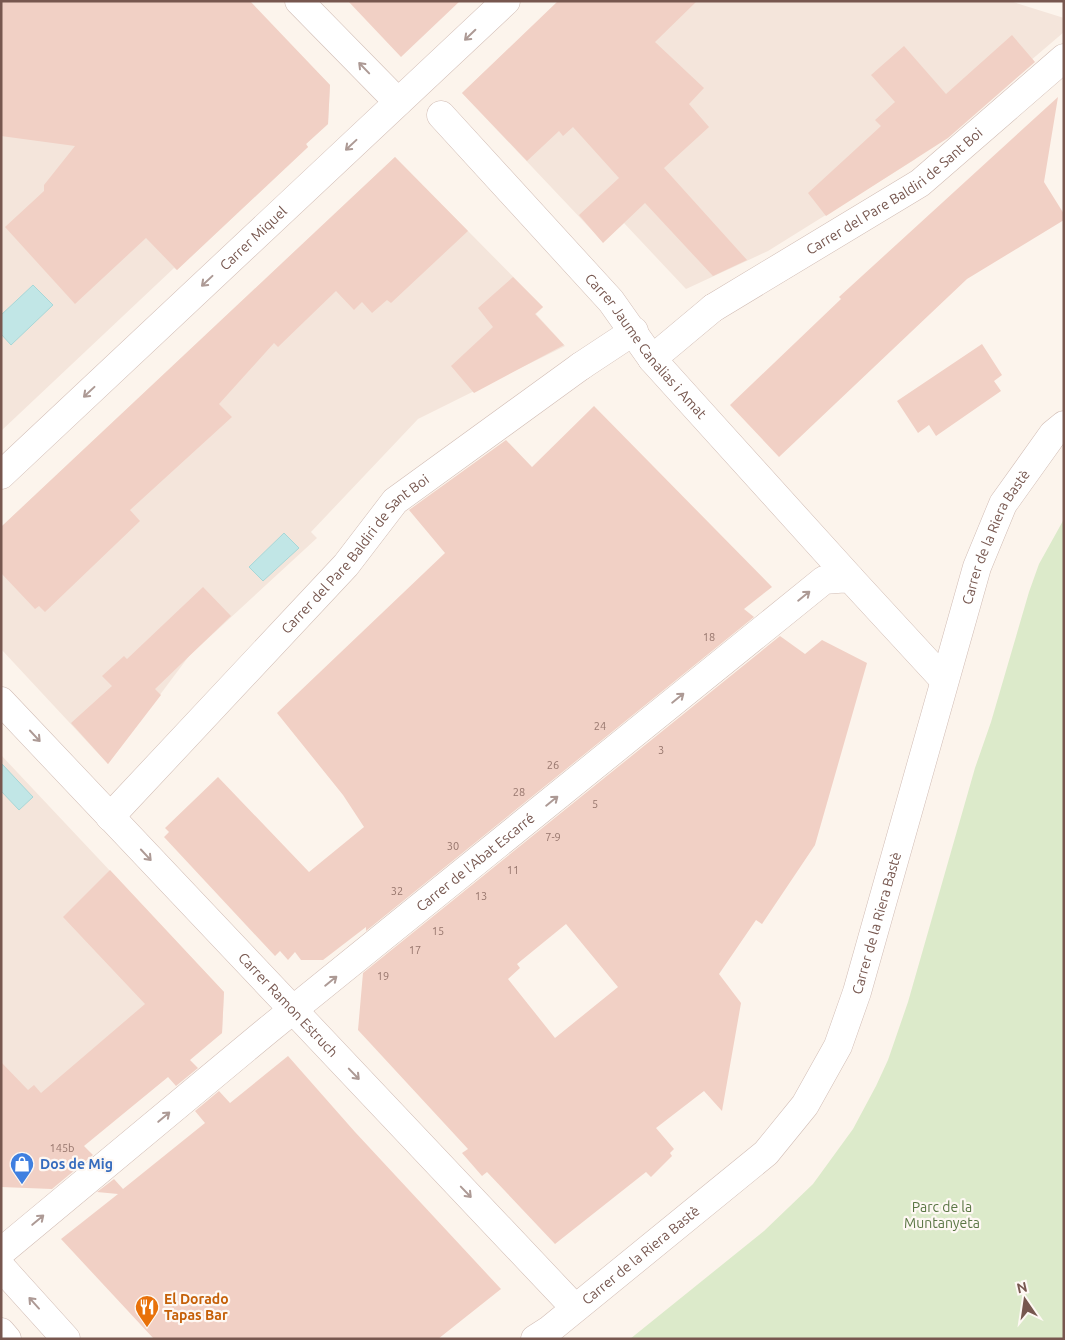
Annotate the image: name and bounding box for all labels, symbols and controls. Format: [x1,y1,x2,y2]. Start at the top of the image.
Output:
one-way arrow [464,29,477,41]
one-way arrow [358,61,370,74]
street label: Carrer del Pare Baldiri de Sant Boi [803,125,986,258]
one-way arrow [345,139,358,151]
street label: Carrer Miquel [216,203,290,273]
street label: Carrer Jaume Canalias i Amat [582,270,710,422]
one-way arrow [201,275,214,287]
one-way arrow [83,386,95,398]
street label: Carrer de la Riera Bastè [959,467,1033,606]
street label: Carrer del Pare Baldiri de Sant Boi [278,471,432,637]
one-way arrow [797,590,810,601]
house number: 18 [703,631,715,643]
one-way arrow [671,693,684,704]
house number: 24 [594,720,606,732]
one-way arrow [29,730,41,743]
house number: 3 [658,744,664,756]
house number: 26 [547,759,559,771]
house number: 28 [513,786,525,798]
one-way arrow [545,795,558,806]
house number: 5 [592,798,598,810]
street label: Carrer de l'Abat Escarré [413,810,538,915]
house number: 7-9 [545,831,561,843]
house number: 30 [447,840,459,852]
one-way arrow [140,848,152,861]
street label: Carrer de la Riera Bastè [849,850,904,996]
house number: 11 [507,864,519,876]
house number: 32 [391,885,403,897]
house number: 13 [475,890,487,902]
house number: 15 [432,925,444,937]
house number: 17 [409,944,421,956]
street label: Carrer Ramon Estruch [235,949,341,1060]
house number: 19 [377,970,389,982]
one-way arrow [324,975,337,986]
one-way arrow [348,1068,360,1081]
one-way arrow [157,1111,170,1122]
house number: 145b [49,1142,75,1154]
shop icon: Dos de Mig [9,1151,35,1185]
place label: Dos de Mig [40,1156,113,1172]
one-way arrow [460,1186,472,1199]
park label: Parc de la Muntanyeta [904,1199,980,1231]
street label: Carrer de la Riera Bastè [579,1203,703,1308]
one-way arrow [32,1215,45,1226]
north arrow [1000,1275,1050,1325]
text: N [1015,1278,1029,1296]
place label: El Dorado Tapas Bar [164,1291,229,1323]
restaurant icon: El Dorado Tapas Bar [134,1294,160,1328]
one-way arrow [28,1296,39,1309]

